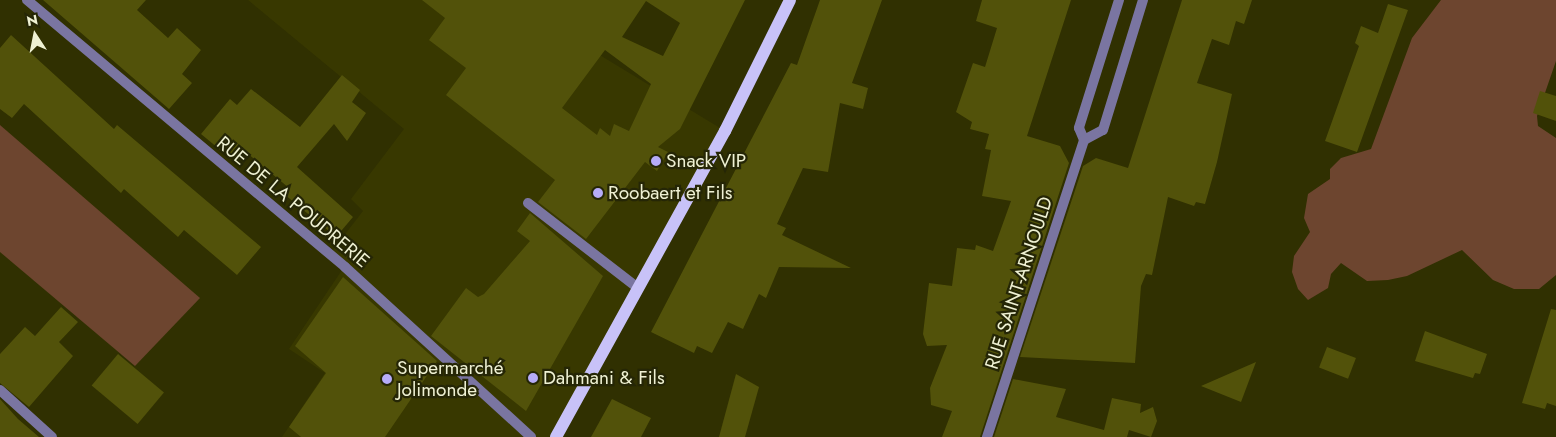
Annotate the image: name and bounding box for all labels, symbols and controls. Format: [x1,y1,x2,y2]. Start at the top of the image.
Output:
text: N [25,9,40,31]
north arrow [10,10,60,60]
street label: RUE DE LA POUDRERIE [212,132,374,272]
place label: Snack VIP [666,150,746,172]
marker: Snack VIP [650,155,662,167]
place label: Roobaert et Fils [608,182,732,204]
marker: Roobaert et Fils [592,187,604,199]
street label: RUE SAINT-ARNOULD [980,194,1058,372]
place label: Supermarché Jolimonde [397,357,504,401]
place label: Dahmani & Fils [543,367,665,389]
marker: Dahmani & Fils [527,372,539,384]
marker: Supermarché Jolimonde [381,373,393,385]

